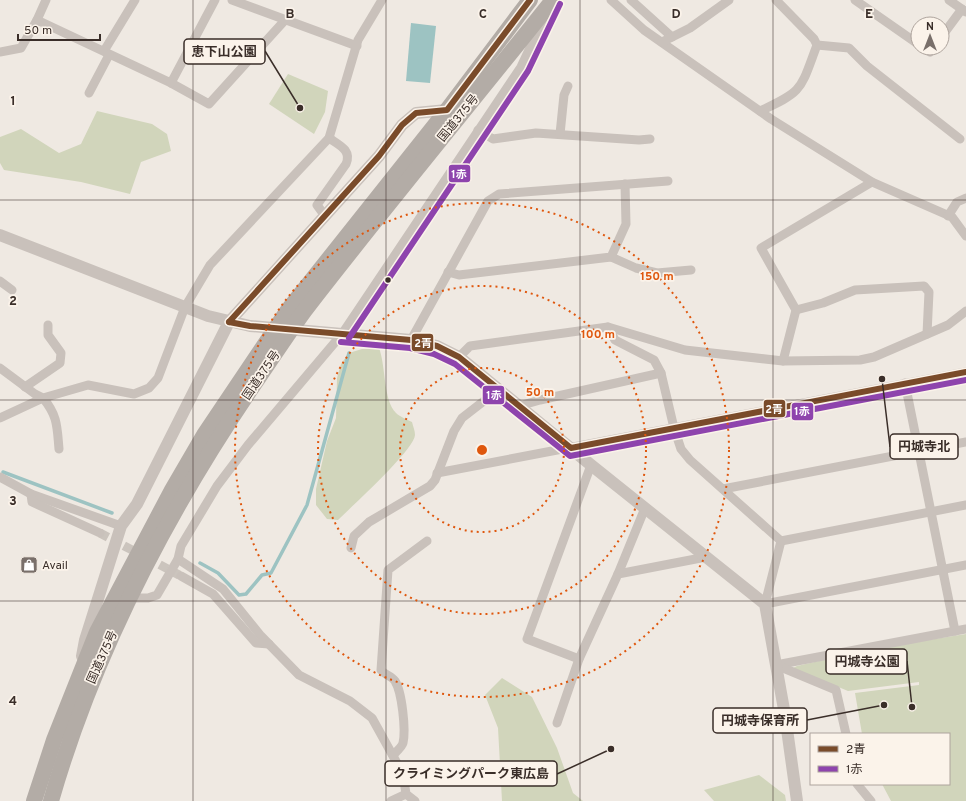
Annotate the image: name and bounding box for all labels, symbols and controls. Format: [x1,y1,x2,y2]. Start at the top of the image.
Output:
text: B [286,7,295,23]
text: C [479,7,487,23]
text: D [671,7,681,23]
text: E [865,7,873,23]
scale bar [18,16,100,42]
north arrow [910,16,950,56]
text: N [926,20,934,34]
text: 50 m [24,23,52,39]
callout: 恵下山公園 [184,39,265,64]
text: 恵下山公園 [191,45,257,61]
street label: 国道375号 [435,92,483,146]
text: 1 [10,94,16,110]
line badge: 1赤 [448,164,471,183]
text: 1赤 [451,168,467,182]
text: 150 m [640,269,674,285]
unlabelled marker [383,275,393,285]
text: 2 [9,294,17,310]
text: 100 m [581,327,615,343]
line badge: 2青 [411,333,434,352]
text: 2青 [414,337,432,351]
street label: 国道375号 [239,348,284,404]
line badge: 1赤 [482,385,505,405]
text: 50 m [526,385,554,401]
text: 1赤 [486,389,502,403]
line badge: 2青 [763,399,786,418]
line badge: 1赤 [791,402,814,421]
text: 2青 [765,403,783,417]
text: 1赤 [794,405,810,419]
callout: 円城寺北 [890,434,958,459]
text: 円城寺北 [898,439,950,456]
centre of rings [475,443,489,457]
text: 3 [9,494,17,510]
shop icon: Avail [19,555,39,575]
place label: Avail [42,558,68,574]
street label: 国道375号 [84,628,122,687]
callout: 円城寺公園 [826,649,907,674]
text: 円城寺公園 [834,654,900,671]
text: 4 [9,694,17,710]
callout: 円城寺保育所 [713,708,807,733]
text: 円城寺保育所 [721,713,799,730]
legend [810,733,950,785]
text: 2青 [846,742,865,758]
callout: クライミングパーク東広島 [385,761,557,786]
text: 1赤 [846,762,862,778]
text: クライミングパーク東広島 [393,766,549,783]

